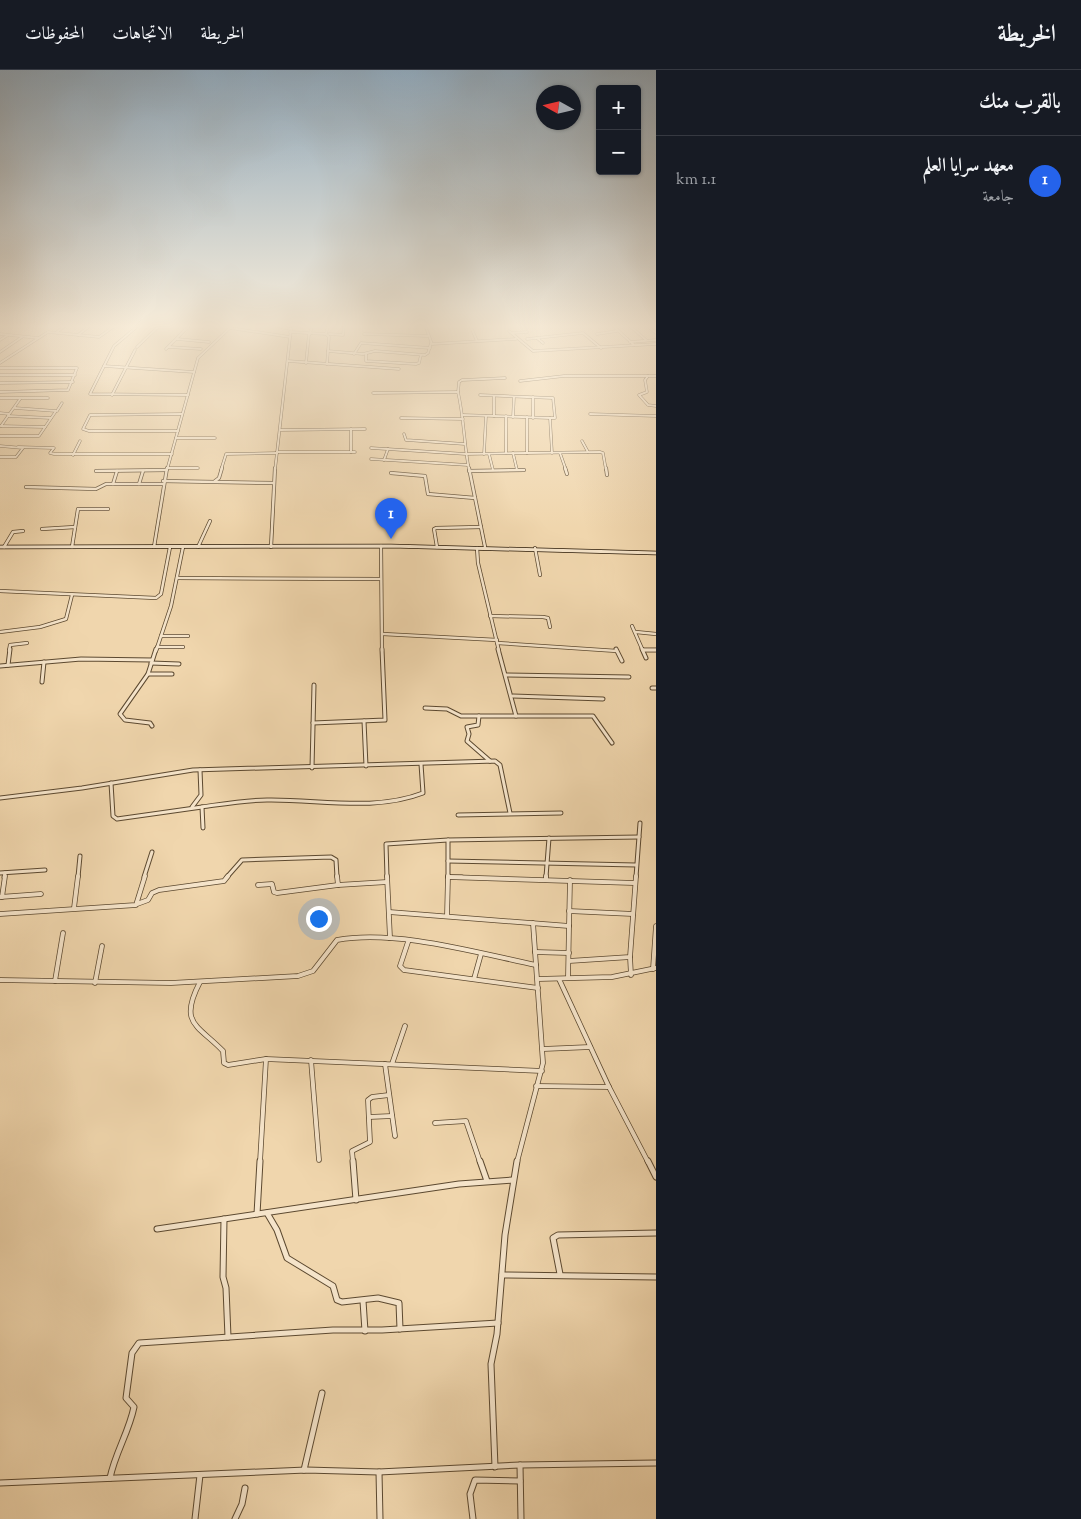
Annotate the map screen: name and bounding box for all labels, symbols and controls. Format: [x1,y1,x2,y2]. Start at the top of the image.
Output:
text: الخريطة [998,18,1056,52]
text: المحفوظات [25,22,84,48]
text: الاتجاهات [112,22,172,48]
text: الخريطة [200,22,244,48]
north arrow [536,85,581,130]
map controls [596,85,641,175]
button: + [596,85,641,130]
text: بالقرب منك [979,88,1061,118]
button: − [596,130,641,175]
text: معهد سرايا العلم [922,153,1014,180]
text: 1.1 km [676,169,716,192]
text: 1 [1042,169,1048,192]
text: جامعة [982,186,1014,209]
pin: 1 [375,498,407,539]
your location [306,906,332,932]

